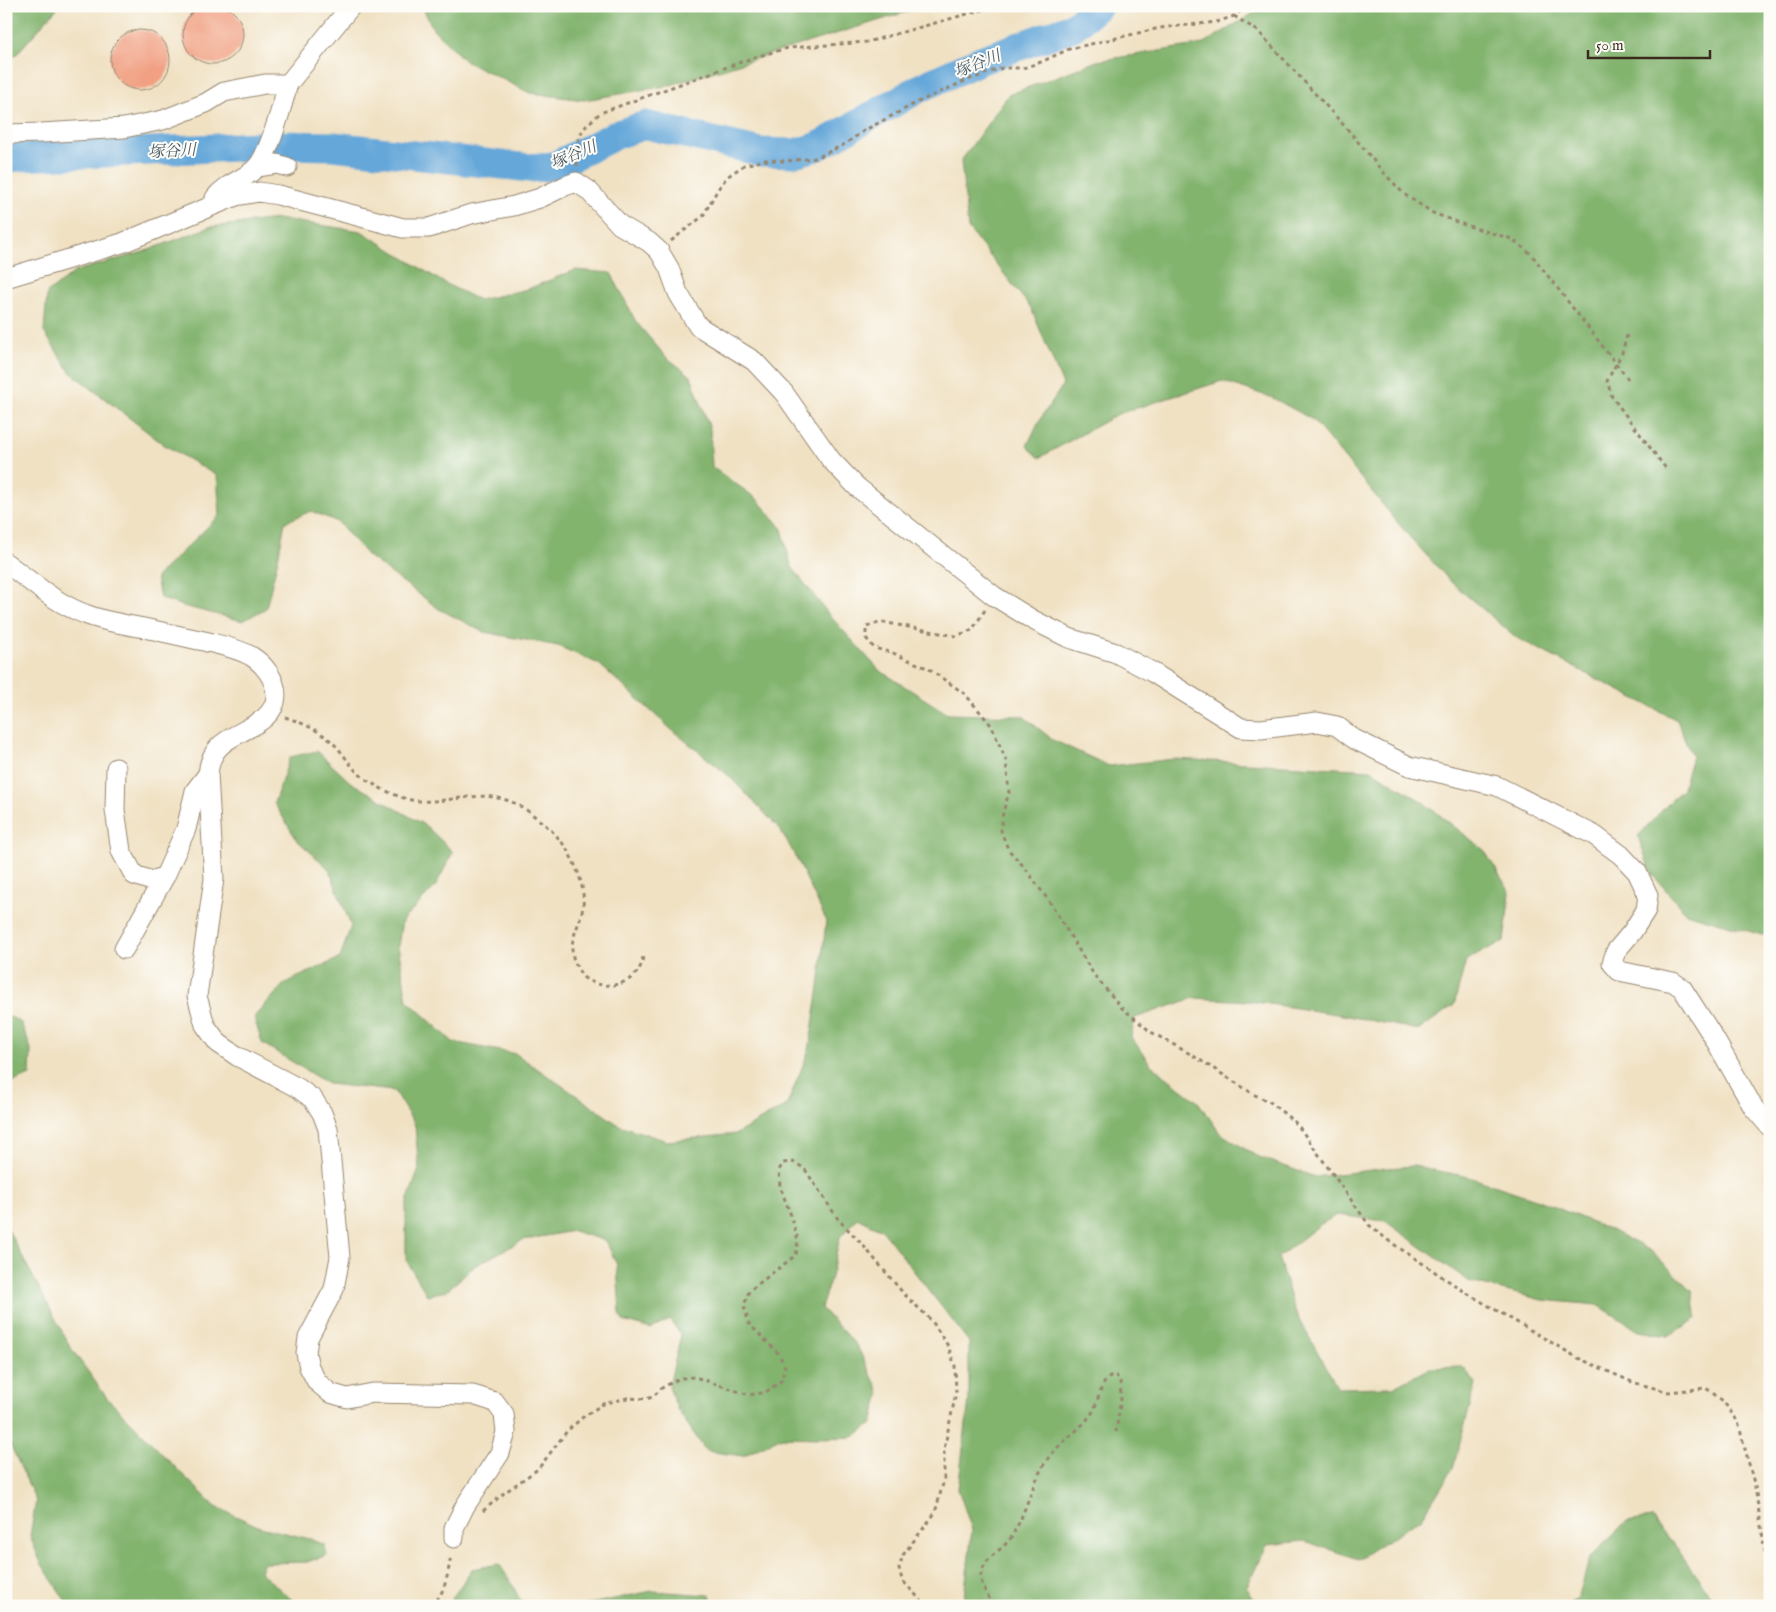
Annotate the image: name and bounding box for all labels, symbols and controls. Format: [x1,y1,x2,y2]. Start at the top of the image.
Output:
scale bar [1588,28,1711,60]
text: 50 m [1596,36,1624,55]
water label: 塚谷川 [952,46,1006,83]
water label: 塚谷川 [548,136,602,174]
water label: 塚谷川 [148,141,199,163]

